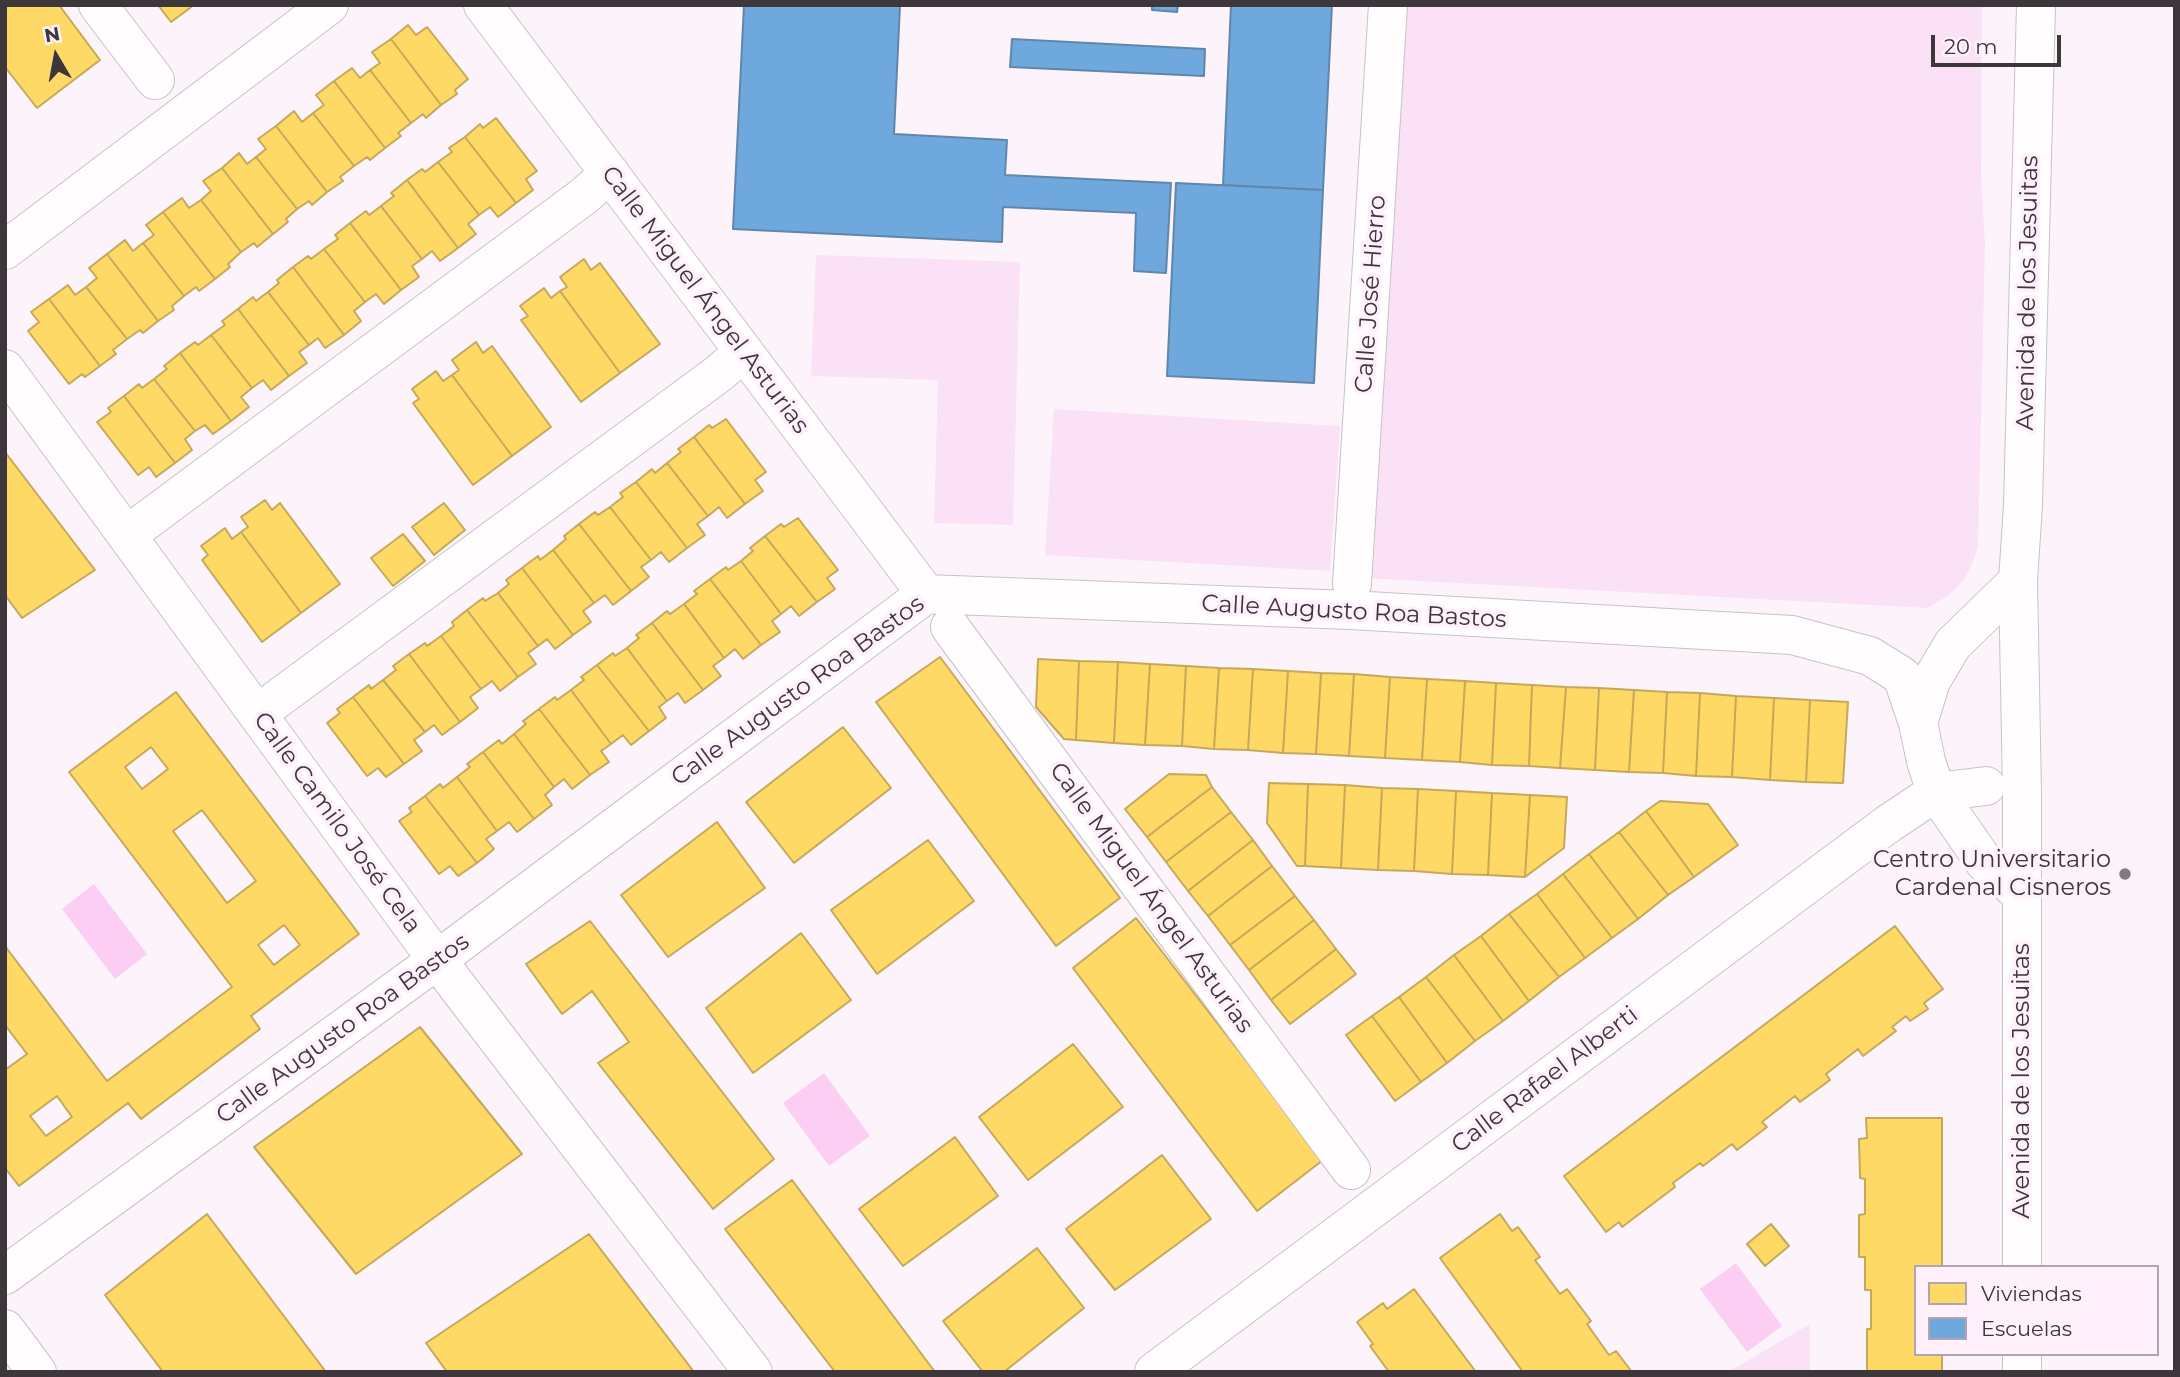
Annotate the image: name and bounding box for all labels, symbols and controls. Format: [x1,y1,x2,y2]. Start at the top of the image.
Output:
north arrow [21,21,91,91]
scale bar [1935,21,2064,65]
text: N [43,22,62,47]
text: 20 m [1944,34,1998,59]
street label: Avenida de los Jesuitas [2011,155,2045,431]
street label: Calle Miguel Ángel Asturias [595,161,815,439]
street label: Calle José Hierro [1350,194,1392,394]
street label: Calle Augusto Roa Bastos [666,590,930,792]
street label: Calle Augusto Roa Bastos [1201,590,1507,634]
street label: Calle Camilo José Cela [247,707,427,939]
street label: Calle Miguel Ángel Asturias [1043,757,1259,1039]
place label: Centro Universitario Cardenal Cisneros [1873,846,2111,902]
marker: Centro Universitario Cardenal Cisneros [2117,866,2133,882]
street label: Calle Augusto Roa Bastos [211,928,475,1130]
street label: Avenida de los Jesuitas [2008,943,2036,1219]
street label: Calle Rafael Alberti [1446,1000,1644,1160]
legend [1914,1265,2159,1356]
text: Viviendas [1981,1281,2082,1306]
text: Escuelas [1981,1316,2072,1341]

